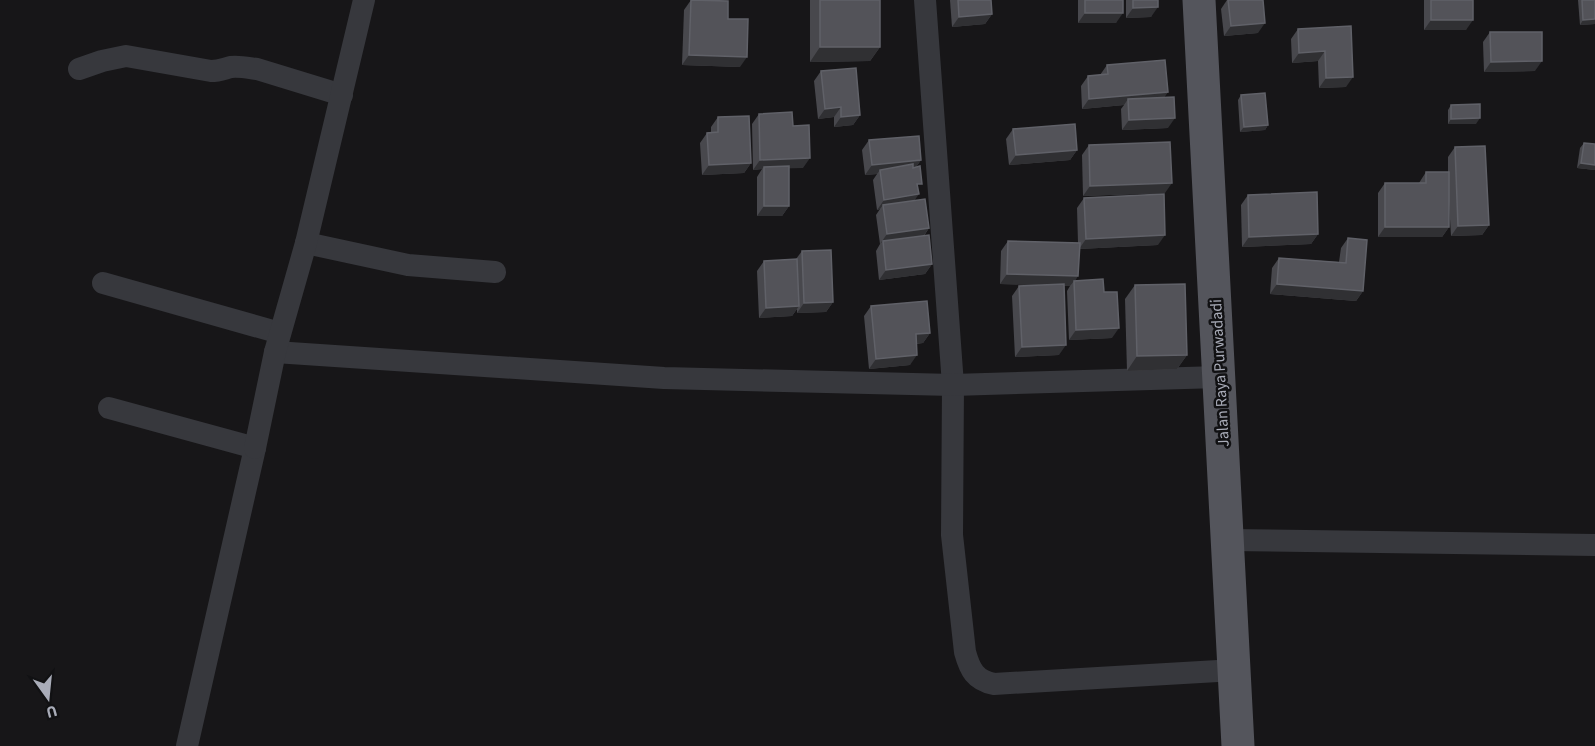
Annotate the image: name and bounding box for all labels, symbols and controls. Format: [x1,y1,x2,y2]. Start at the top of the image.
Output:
street label: Jalan Raya Purwadadi [1205,298,1235,447]
north arrow [18,668,78,728]
text: U [44,700,60,724]

